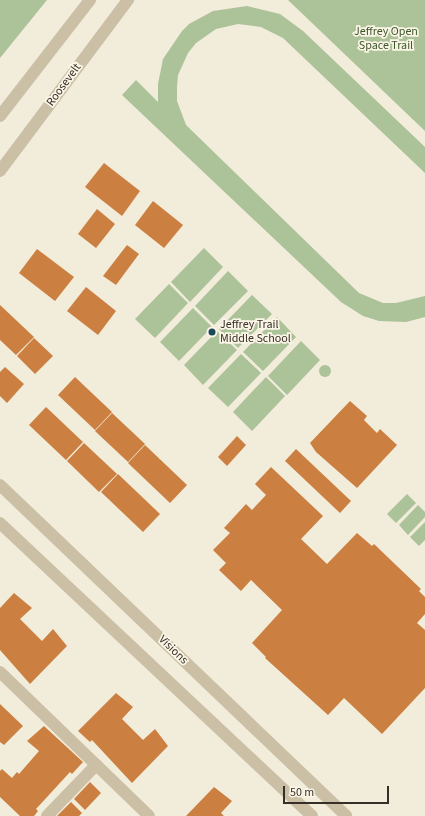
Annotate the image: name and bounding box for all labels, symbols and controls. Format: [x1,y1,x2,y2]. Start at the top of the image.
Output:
park label: Jeffrey Open Space Trail [354,25,418,53]
street label: Roosevelt [44,61,84,109]
place label: Jeffrey Trail Middle School [220,318,291,346]
marker: Jeffrey Trail Middle School [207,327,217,337]
street label: Visions [155,633,191,667]
scale bar [285,778,391,804]
text: 50 m [290,784,314,801]

